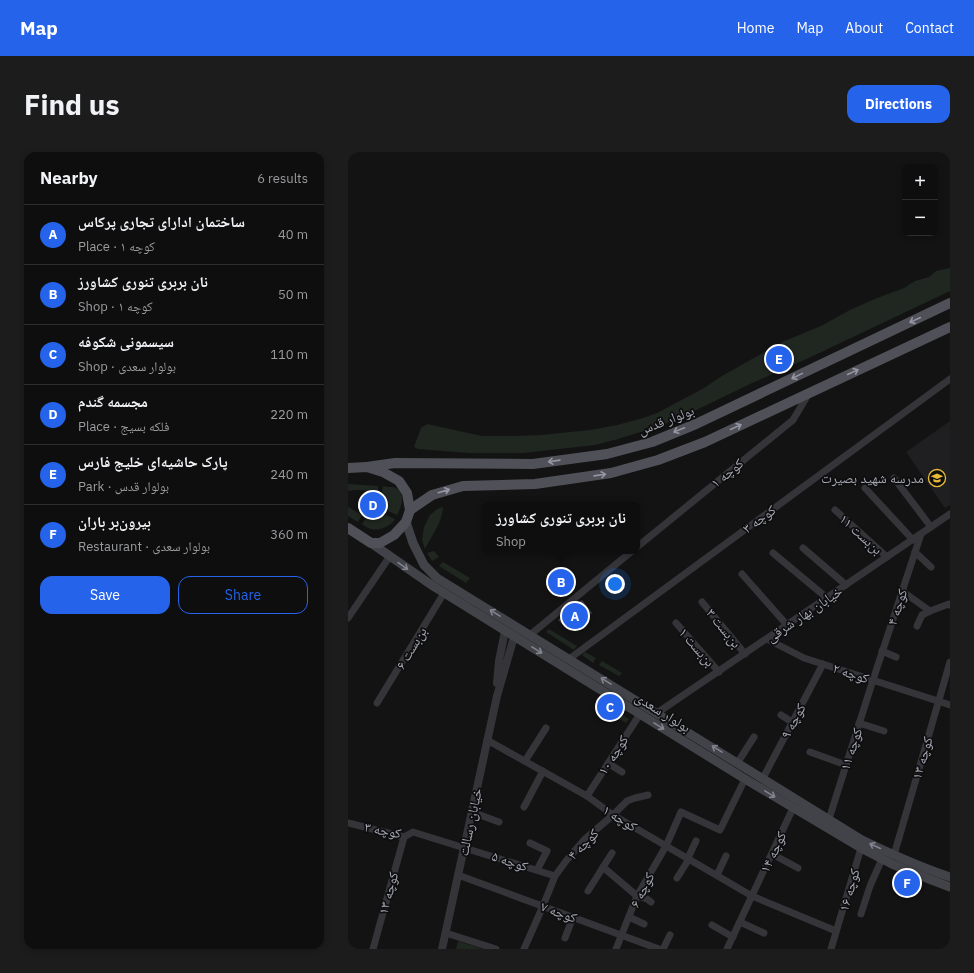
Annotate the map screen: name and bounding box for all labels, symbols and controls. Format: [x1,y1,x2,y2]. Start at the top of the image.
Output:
text: Map [20,16,58,40]
text: Home [737,19,774,37]
text: Map [796,19,823,37]
text: About [845,19,883,37]
text: Contact [905,19,954,37]
button: Directions [847,85,950,123]
text: Find us [24,86,120,123]
map controls [902,164,938,236]
button: + [902,164,938,200]
text: Nearby [40,167,98,189]
text: 6 results [257,170,308,187]
button: − [902,200,938,236]
text: ساختمان ادارای تجاری پرکاس [78,212,245,231]
text: A [49,226,57,243]
text: 40 m [278,226,308,243]
text: Place · کوچه ۱ [78,238,155,255]
text: نان بربری تنوری کشاورز [78,272,208,291]
text: B [49,286,57,303]
text: 50 m [278,286,308,303]
text: Shop · کوچه ۱ [78,298,153,315]
one-way arrow [909,317,921,324]
text: سیسمونی شکوفه [78,332,174,351]
pin: E [766,344,792,374]
text: C [49,346,57,363]
text: 110 m [270,346,308,363]
text: Shop · بولوار سعدی [78,358,176,375]
one-way arrow [847,368,859,375]
one-way arrow [792,373,804,380]
text: مجسمه گندم [78,392,148,411]
street label: بولوار قدس [635,401,697,439]
text: D [48,406,58,423]
text: 220 m [270,406,308,423]
text: Place · فلکه بسیج [78,418,169,435]
one-way arrow [729,423,741,430]
one-way arrow [674,427,686,435]
text: پارک حاشیه‌ای خلیج فارس [78,452,228,471]
street label: کوچه ۱ [707,454,747,492]
one-way arrow [548,457,561,465]
text: E [49,466,57,483]
text: 240 m [270,466,308,483]
school or university icon: مدرسه شهید بصیرت [927,468,947,488]
place label: مدرسه شهید بصیرت [821,469,924,487]
one-way arrow [593,471,606,479]
text: Park · بولوار قدس [78,478,169,495]
one-way arrow [437,487,450,494]
pin: D [360,490,386,520]
street label: کوچه ۳ [739,501,779,537]
popup [482,502,640,554]
text: نان بربری تنوری کشاورز [496,508,626,527]
street label: بن‌بست ۱۱ [835,510,887,558]
text: بیرون‌بر باران [78,512,151,531]
text: F [49,526,57,543]
text: 360 m [270,526,308,543]
text: Shop [496,533,526,550]
text: Restaurant · بولوار سعدی [78,538,210,555]
one-way arrow [398,562,409,570]
pin: B [548,567,574,597]
your location [605,574,625,594]
button: Save [40,576,170,614]
button: Share [178,576,308,614]
street label: خیابان بهار شرقی [762,582,846,646]
street label: کوچه ۴ [883,586,911,627]
pin: A [562,601,588,631]
street label: بن‌بست ۳ [702,604,746,652]
one-way arrow [489,609,501,617]
street label: بن‌بست ۶ [391,623,431,672]
street label: بن‌بست ۱ [675,624,719,670]
one-way arrow [531,647,543,655]
street label: کوچه ۲ [831,659,872,687]
one-way arrow [600,677,612,685]
street label: بولوار سعدی [632,688,694,736]
pin: C [597,692,623,722]
street label: کوچه ۹ [776,700,810,742]
one-way arrow [653,722,665,730]
street label: کوچه ۱۱ [836,725,866,772]
street label: کوچه ۱۰ [594,732,632,778]
street label: کوچه ۱۳ [907,734,937,781]
one-way arrow [711,745,723,753]
street label: خیابان رسالت [454,786,486,858]
one-way arrow [764,790,775,798]
street label: کوچه ۱ [599,801,641,836]
street label: کوچه ۳ [363,818,403,842]
street label: کوچه ۴ [563,824,603,864]
street label: کوچه ۱۴ [756,828,790,876]
one-way arrow [870,842,882,849]
street label: کوچه ۵ [490,847,531,875]
street label: کوچه ۱۶ [834,866,864,913]
pin: F [894,868,920,898]
street label: کوچه ۱۳ [374,869,402,916]
street label: کوچه ۶ [626,869,659,911]
street label: کوچه ۷ [538,897,580,927]

